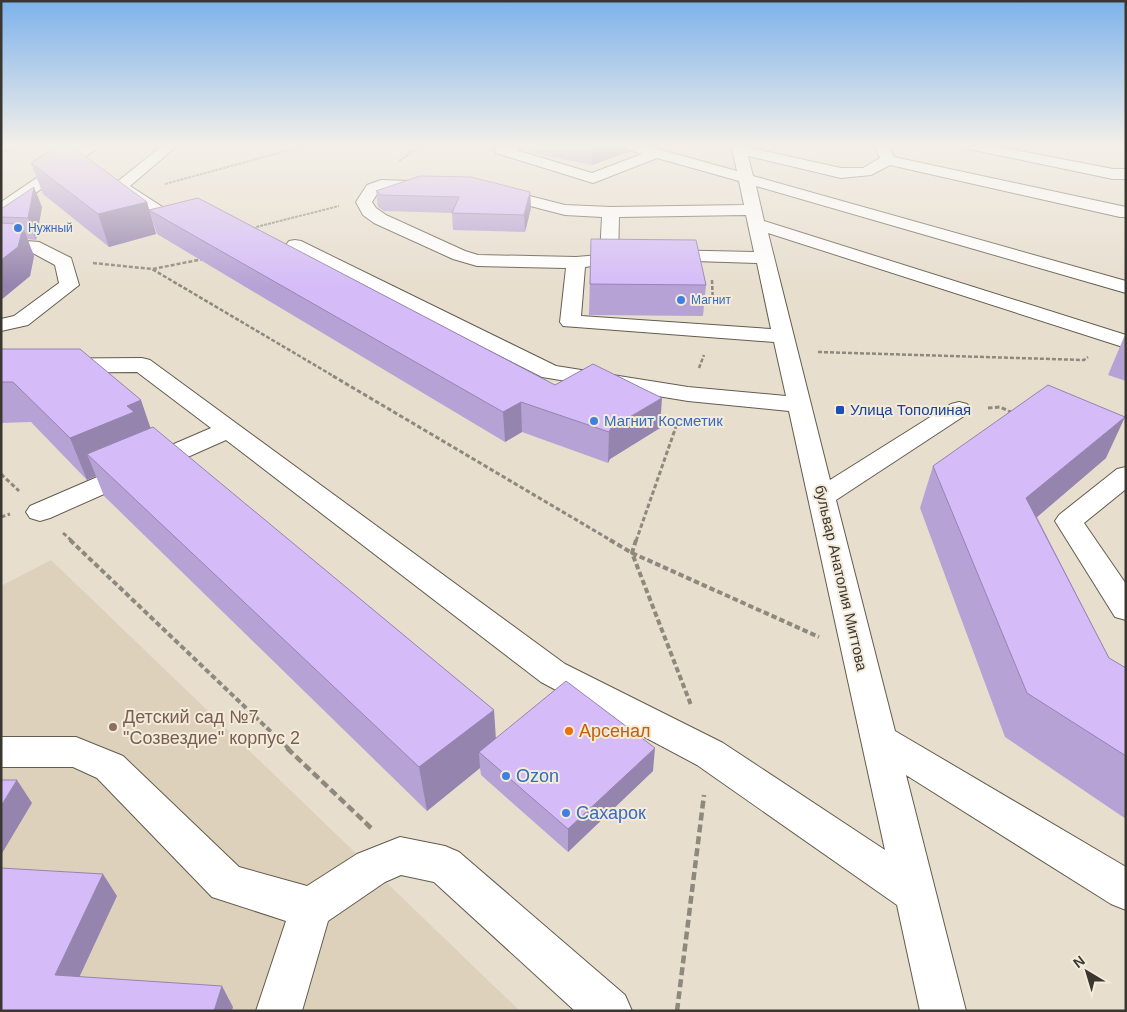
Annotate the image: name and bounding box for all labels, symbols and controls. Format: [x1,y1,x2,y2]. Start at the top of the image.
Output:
place label: Нужный [28,221,73,235]
marker: Нужный [12,222,24,234]
place label: Магнит [691,293,732,307]
marker: Магнит [675,294,687,306]
place label: Улица Тополиная [850,401,971,418]
marker: Улица Тополиная [834,404,846,416]
place label: Магнит Косметик [604,412,723,429]
marker: Магнит Косметик [588,415,600,427]
street label: бульвар Анатолия Миттова [812,483,871,673]
place label: Детский сад №7 "Созвездие" корпус 2 [123,707,300,748]
marker: Детский сад №7 "Созвездие" корпус 2 [107,721,119,733]
place label: Арсенал [579,721,650,741]
marker: Арсенал [563,725,575,737]
place label: Ozon [516,766,559,786]
marker: Ozon [500,770,512,782]
place label: Сахарок [576,803,646,823]
marker: Сахарок [560,807,572,819]
north arrow [1062,947,1112,997]
text: N [1070,952,1088,971]

